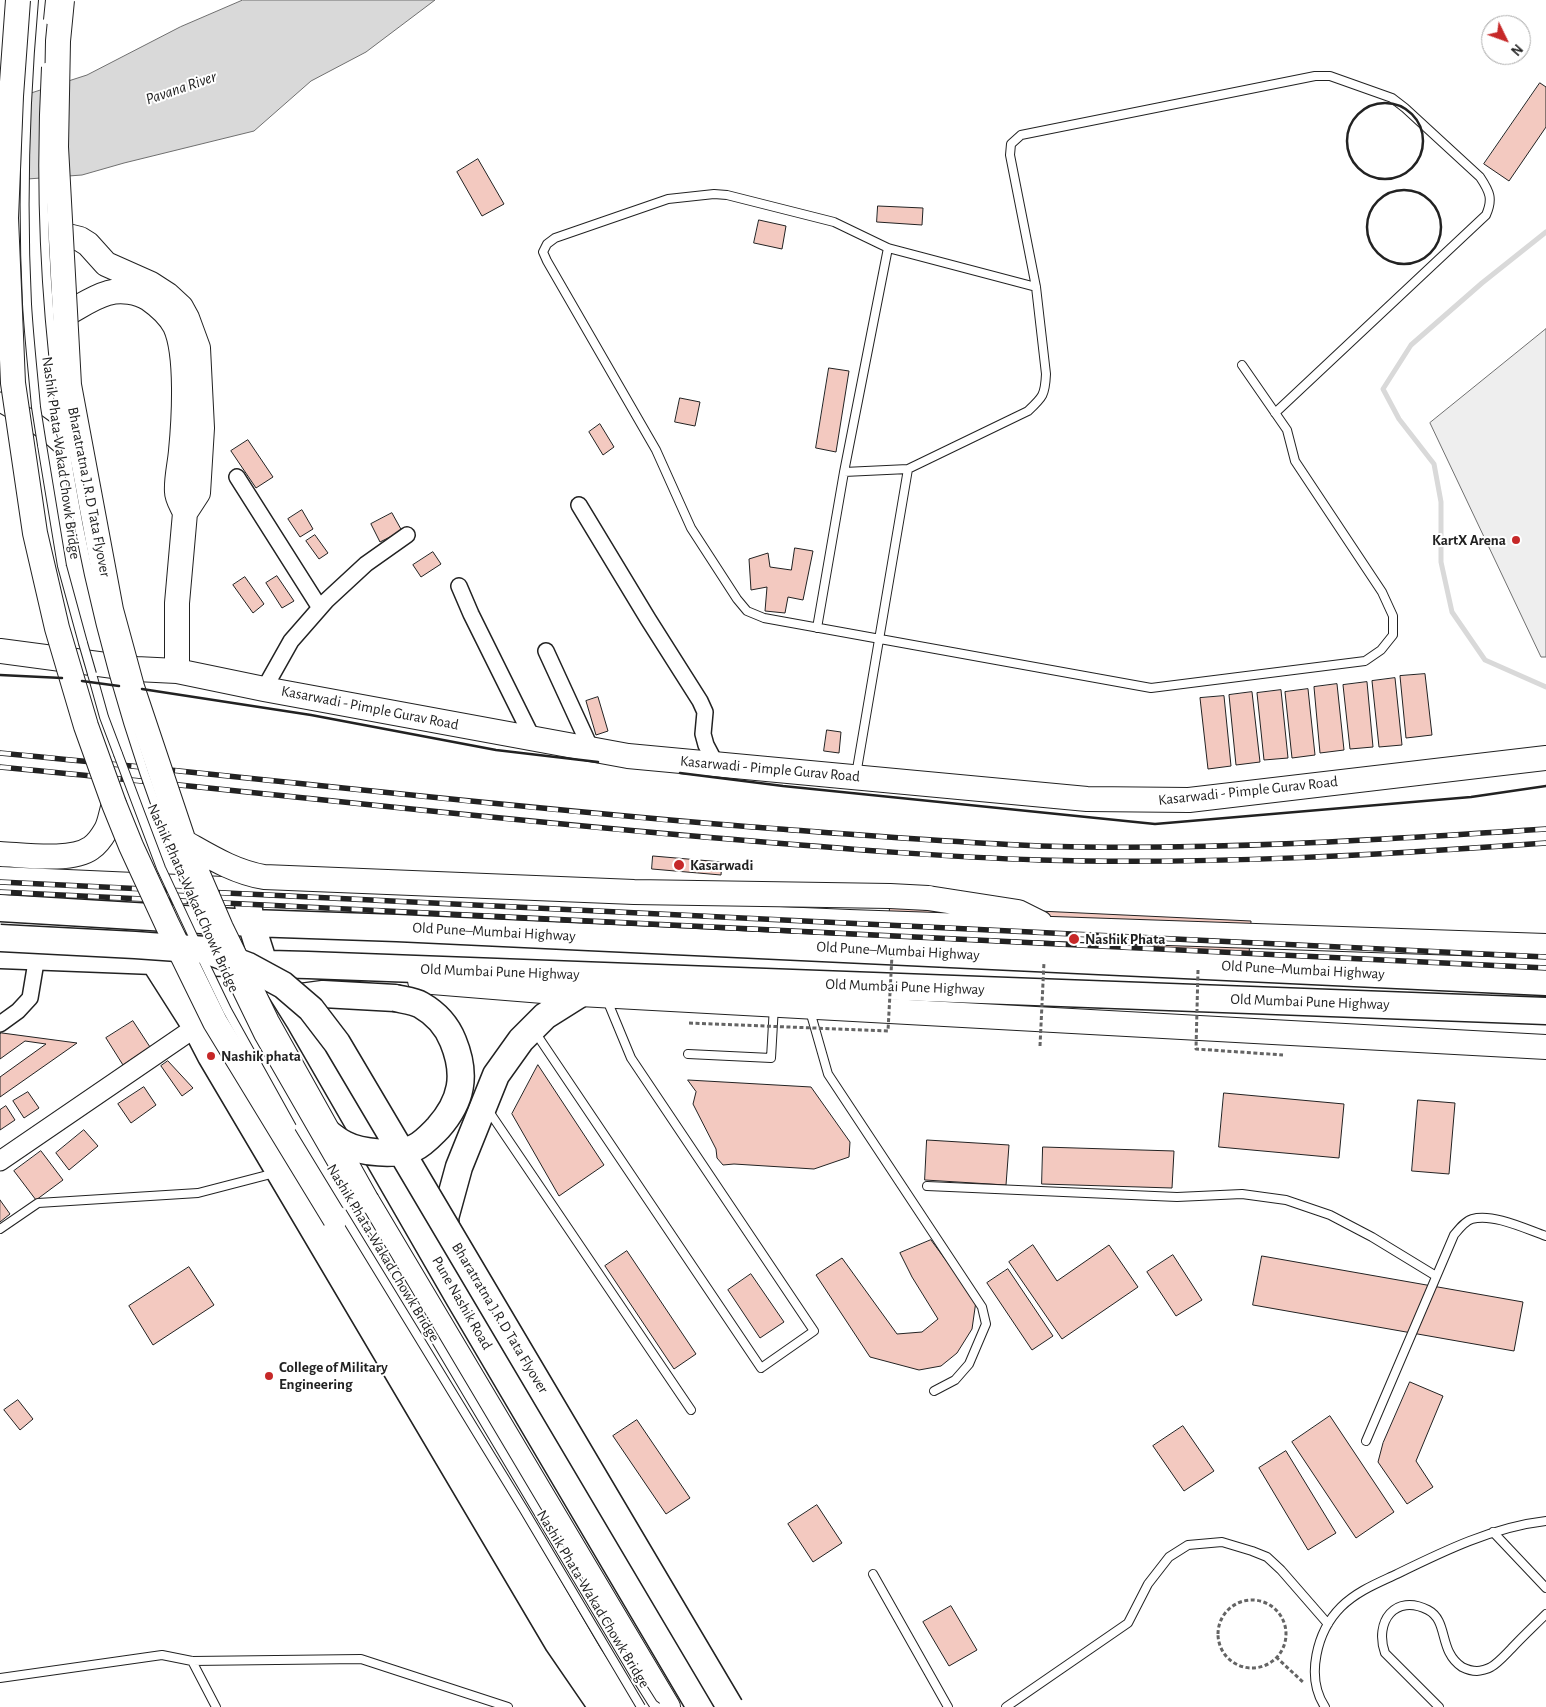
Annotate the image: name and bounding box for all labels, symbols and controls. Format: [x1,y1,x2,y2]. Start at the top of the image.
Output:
north arrow [1481,15,1531,65]
text: N [1508,41,1525,58]
water label: Pavana River [143,67,219,109]
street label: Nashik Phata-Wakad Chowk Bridge [38,355,84,561]
street label: Bharatratna J.R.D Tata Flyover [64,405,114,579]
place label: KartX Arena [1432,531,1506,549]
marker: KartX Arena [1510,534,1522,546]
street label: Kasarwadi - Pimple Gurav Road [280,682,460,734]
street label: Kasarwadi - Pimple Gurav Road [679,752,861,786]
street label: Kasarwadi - Pimple Gurav Road [1157,773,1339,809]
street label: Nashik Phata-Wakad Chowk Bridge [143,801,243,995]
place label: Kasarwadi [690,856,753,874]
marker: Kasarwadi [672,858,686,872]
street label: Old Pune–Mumbai Highway [412,919,576,945]
place label: Nashik Phata [1085,930,1166,948]
marker: Nashik Phata [1067,932,1081,946]
street label: Old Pune–Mumbai Highway [816,938,980,964]
street label: Old Pune–Mumbai Highway [1221,957,1385,983]
street label: Old Mumbai Pune Highway [420,960,580,984]
street label: Old Mumbai Pune Highway [825,975,985,999]
street label: Old Mumbai Pune Highway [1230,990,1390,1014]
place label: Nashik phata [221,1047,301,1065]
marker: Nashik phata [205,1050,217,1062]
street label: Nashik Phata-Wakad Chowk Bridge [323,1161,443,1345]
street label: Bharatratna J.R.D Tata Flyover [448,1239,552,1397]
street label: Pune Nashik Road [428,1253,496,1353]
place label: College of Military Engineering [279,1358,388,1393]
marker: College of Military Engineering [263,1370,275,1382]
street label: Nashik Phata-Wakad Chowk Bridge [533,1507,653,1691]

